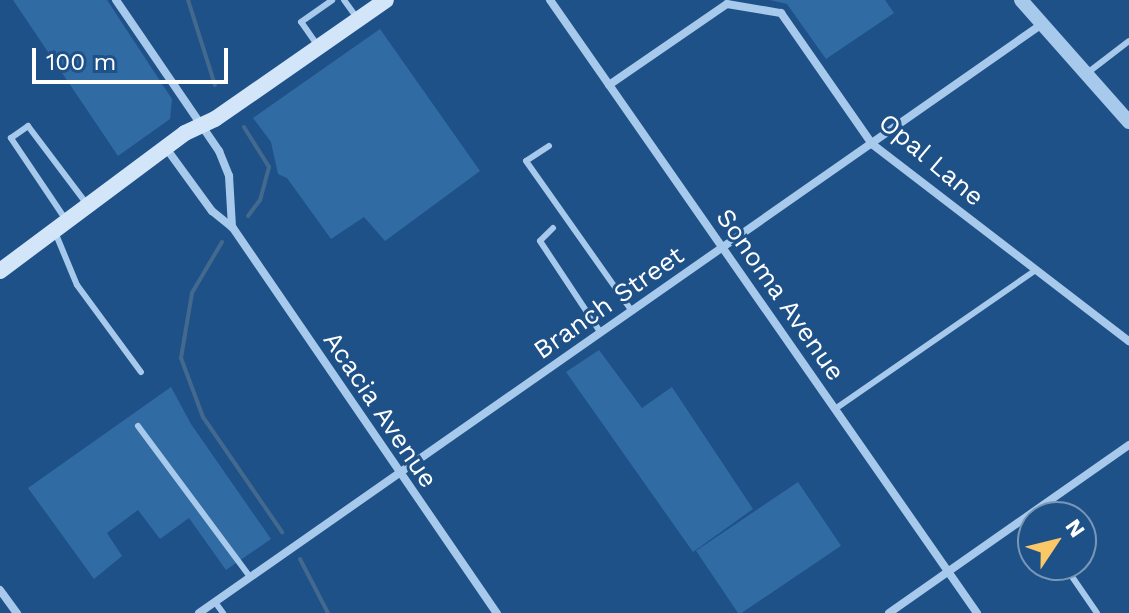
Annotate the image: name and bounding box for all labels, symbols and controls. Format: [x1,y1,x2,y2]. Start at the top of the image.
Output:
scale bar [36,32,232,82]
text: 100 m [46,48,116,76]
street label: Opal Lane [872,107,990,213]
street label: Sonoma Avenue [709,202,851,388]
street label: Branch Street [528,240,690,366]
street label: Acacia Avenue [316,325,444,495]
north arrow [1017,501,1097,581]
text: N [1061,514,1090,542]

